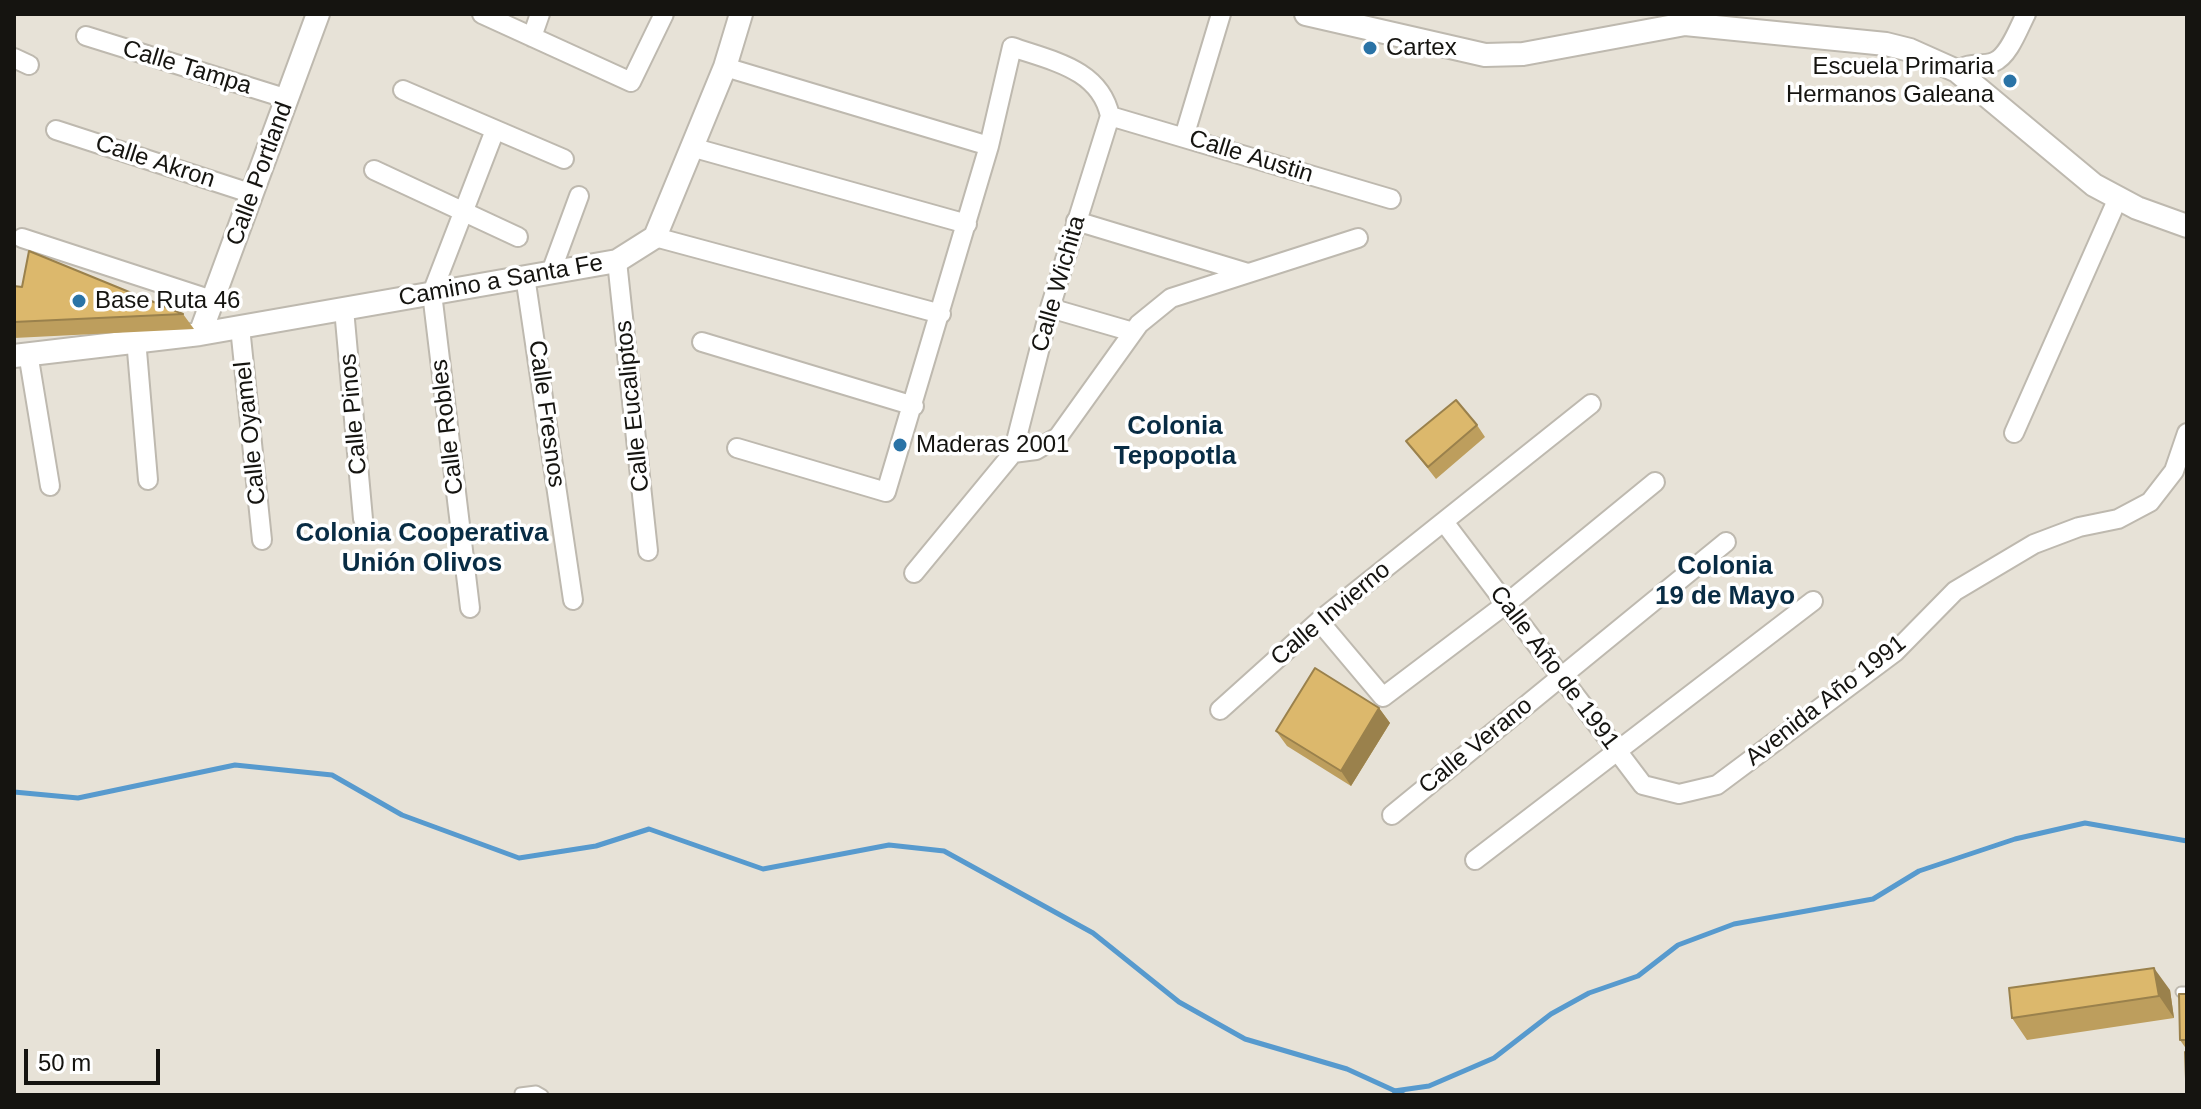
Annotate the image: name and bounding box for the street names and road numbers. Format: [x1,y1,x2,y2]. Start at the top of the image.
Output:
street label: Calle Tampa [119,35,255,101]
street label: Calle Portland [221,98,299,250]
street label: Calle Austin [1186,125,1316,189]
street label: Calle Akron [92,129,218,195]
street label: Calle Wichita [1026,213,1092,355]
street label: Camino a Santa Fe [397,249,605,313]
street label: Calle Eucaliptos [610,319,656,493]
street label: Calle Fresnos [521,339,571,489]
street label: Calle Pinos [334,352,374,476]
street label: Calle Robles [425,358,471,496]
street label: Calle Oyamel [229,360,273,506]
street label: Calle Invierno [1266,556,1396,672]
street label: Calle Año de 1991 [1483,580,1625,756]
street label: Avenida Año 1991 [1740,629,1912,773]
street label: Calle Verano [1414,692,1538,800]

